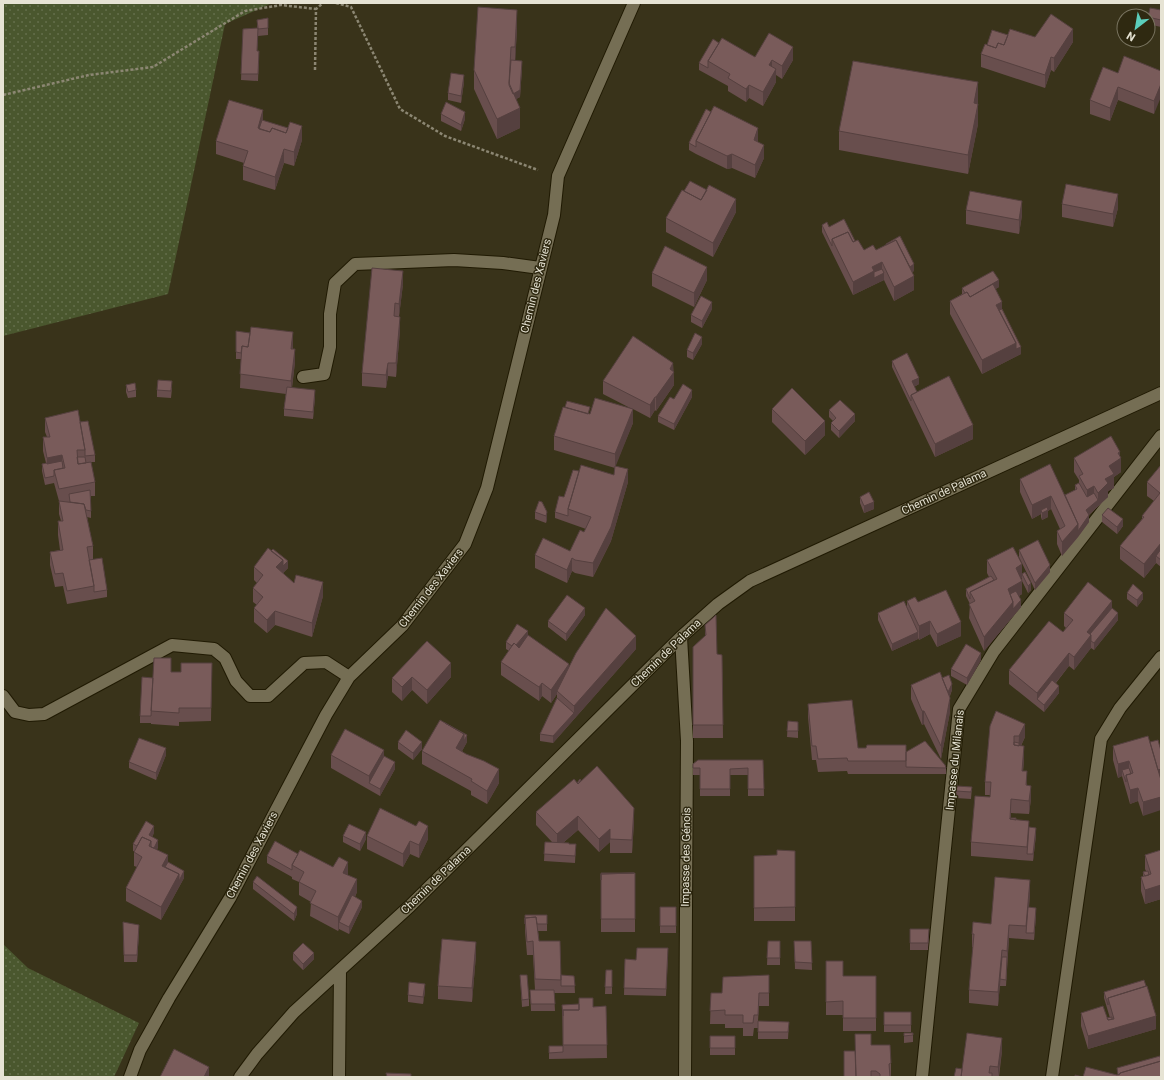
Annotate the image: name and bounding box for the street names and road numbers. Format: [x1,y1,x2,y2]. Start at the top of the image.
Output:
street label: Chemin des Xaviers [518,237,554,334]
street label: Chemin de Palama [900,467,988,517]
street label: Chemin des Xaviers [396,546,466,630]
street label: Chemin de Palama [628,616,704,690]
street label: Impasse du Milanais [943,709,967,811]
street label: Impasse des Génois [679,807,693,907]
street label: Chemin des Xaviers [224,809,281,901]
street label: Chemin de Palama [398,843,474,917]

